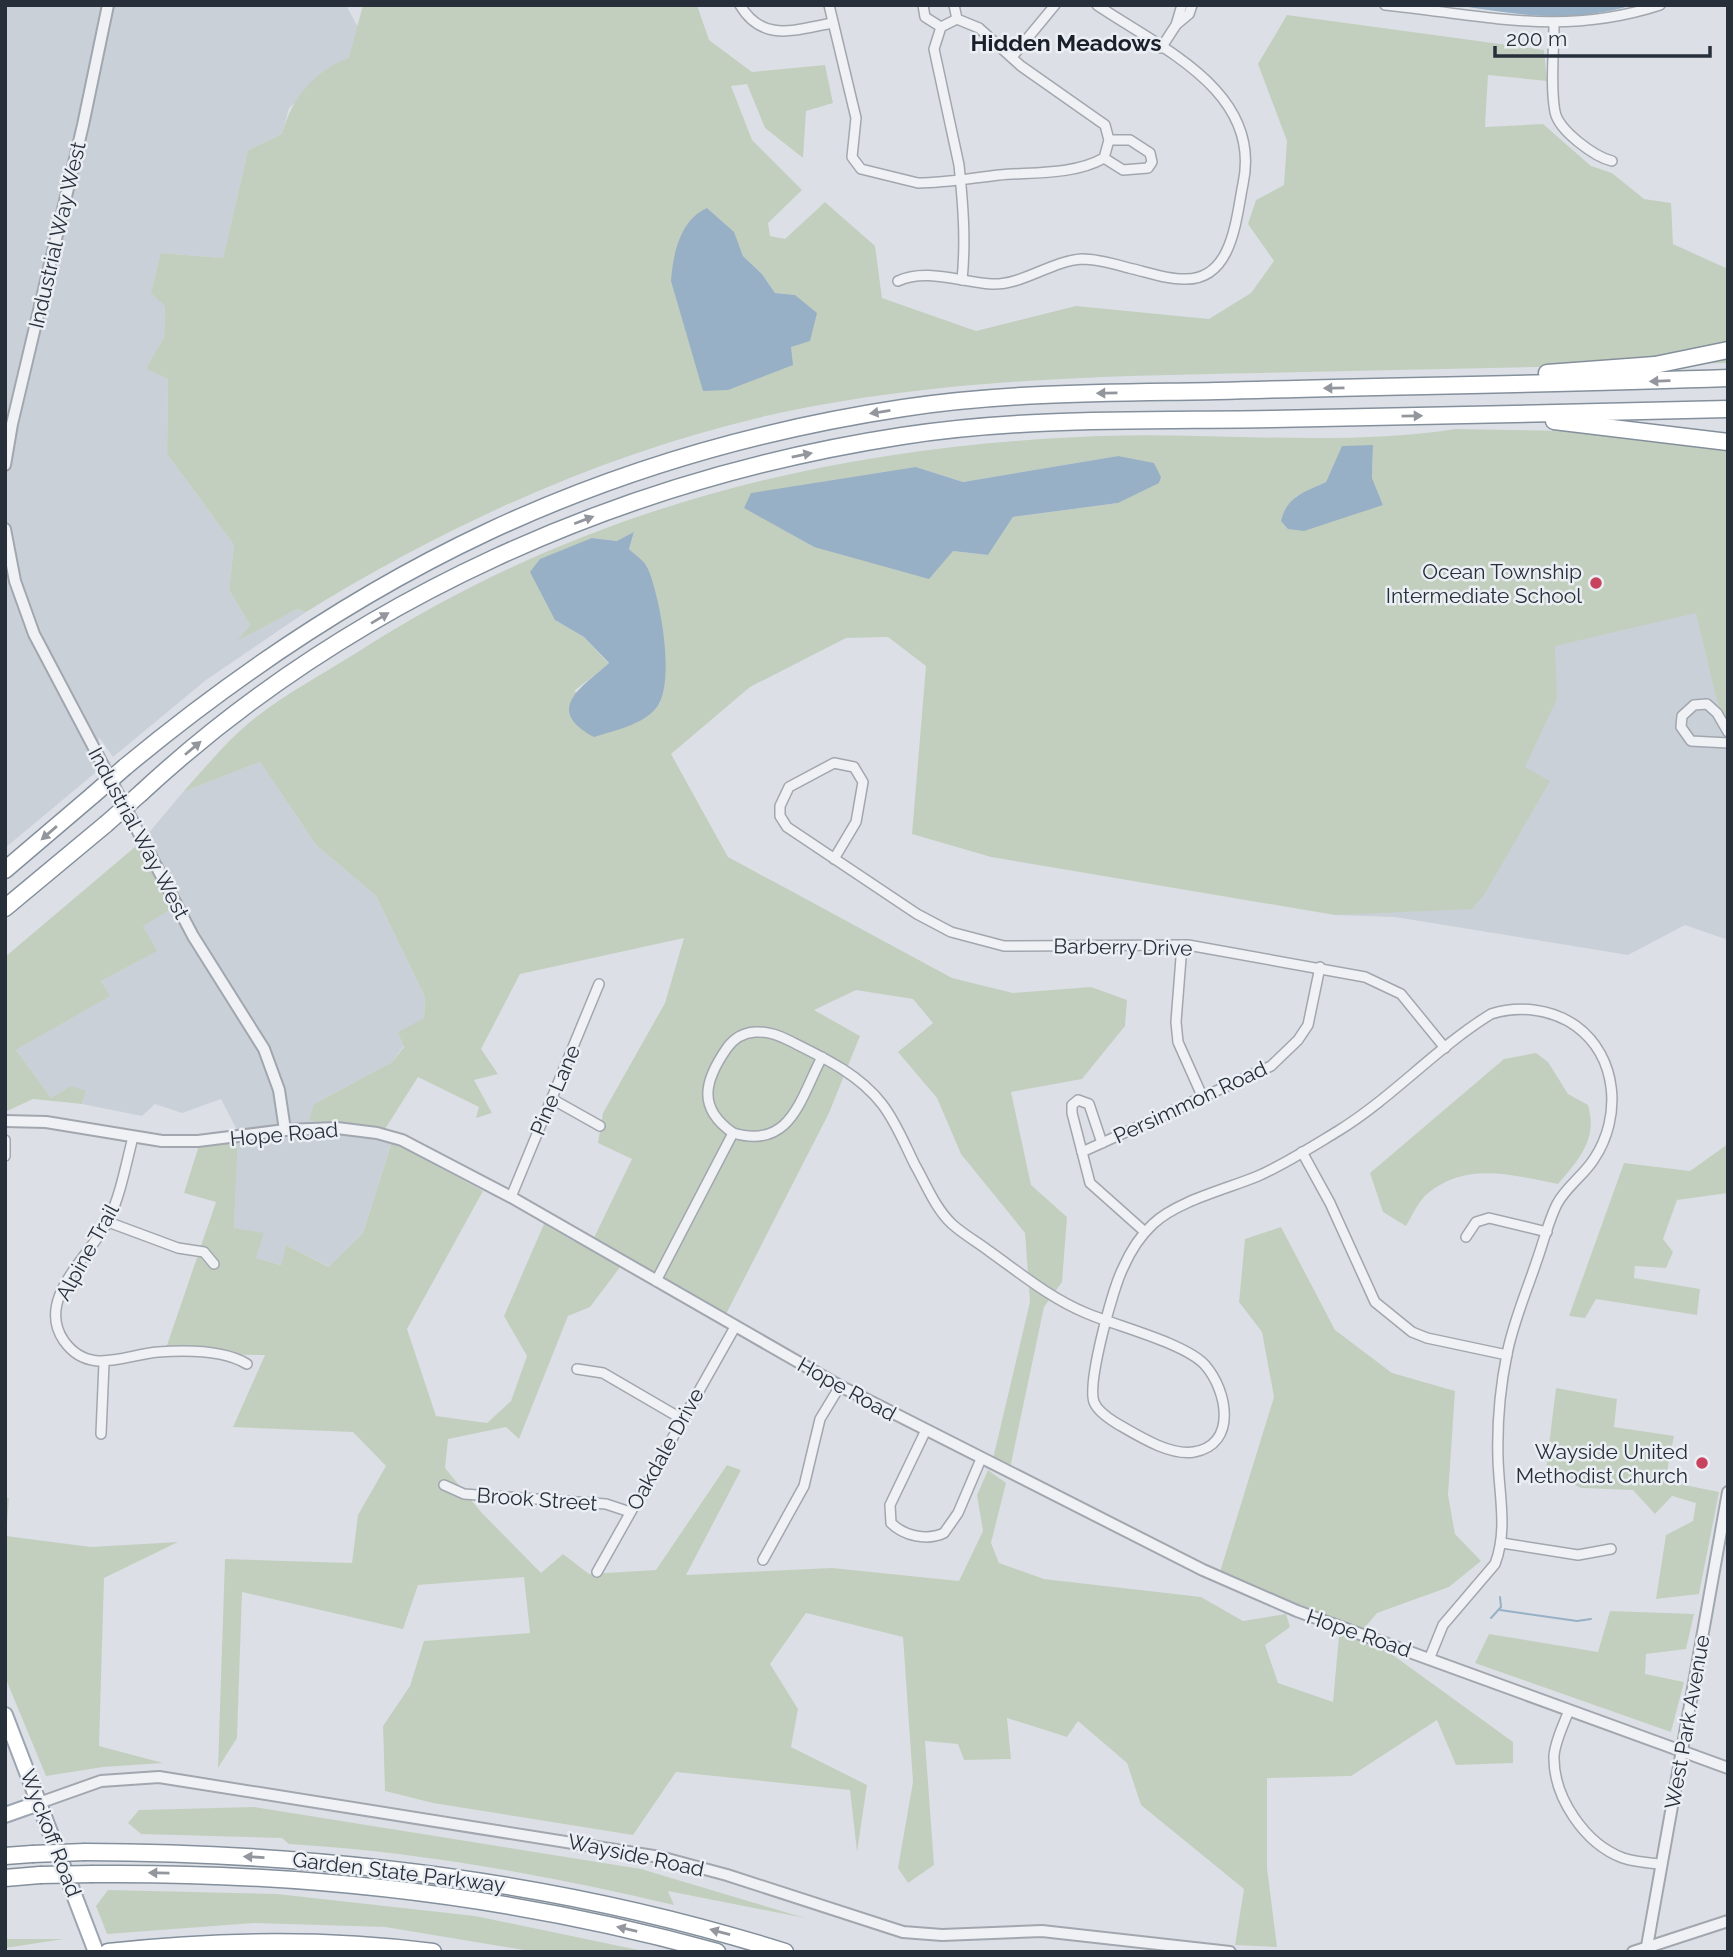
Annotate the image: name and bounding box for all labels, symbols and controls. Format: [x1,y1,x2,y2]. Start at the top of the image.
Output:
scale bar [1495,14,1710,58]
text: 200 m [1506,26,1567,51]
district label: Hidden Meadows [970,29,1162,56]
street label: Industrial Way West [23,139,91,331]
one-way arrow [1648,375,1670,386]
one-way arrow [1323,382,1345,393]
one-way arrow [1095,387,1117,399]
one-way arrow [869,407,891,418]
one-way arrow [1401,411,1423,422]
one-way arrow [791,449,813,460]
one-way arrow [574,514,595,525]
place label: Ocean Township Intermediate School [1386,559,1582,608]
marker: Ocean Township Intermediate School [1588,575,1604,591]
one-way arrow [370,612,389,625]
one-way arrow [184,741,201,756]
street label: Industrial Way West [83,743,195,923]
one-way arrow [40,825,58,841]
street label: Barberry Drive [1053,933,1193,961]
street label: Pine Lane [525,1041,585,1139]
street label: Persimmon Road [1109,1056,1271,1148]
street label: Hope Road [229,1117,339,1151]
street label: Alpine Trail [50,1199,124,1305]
street label: Hope Road [793,1352,901,1426]
street label: Oakdale Drive [621,1384,709,1514]
place label: Wayside United Methodist Church [1516,1439,1688,1488]
marker: Wayside United Methodist Church [1694,1455,1710,1471]
street label: Brook Street [476,1482,598,1516]
street label: Hope Road [1303,1603,1415,1663]
street label: West Park Avenue [1659,1633,1715,1811]
street label: Wyckoff Road [15,1766,87,1900]
street label: Wayside Road [565,1828,707,1882]
street label: Garden State Parkway [291,1847,507,1897]
one-way arrow [243,1851,265,1862]
one-way arrow [147,1867,169,1879]
one-way arrow [616,1923,638,1934]
one-way arrow [709,1927,730,1937]

